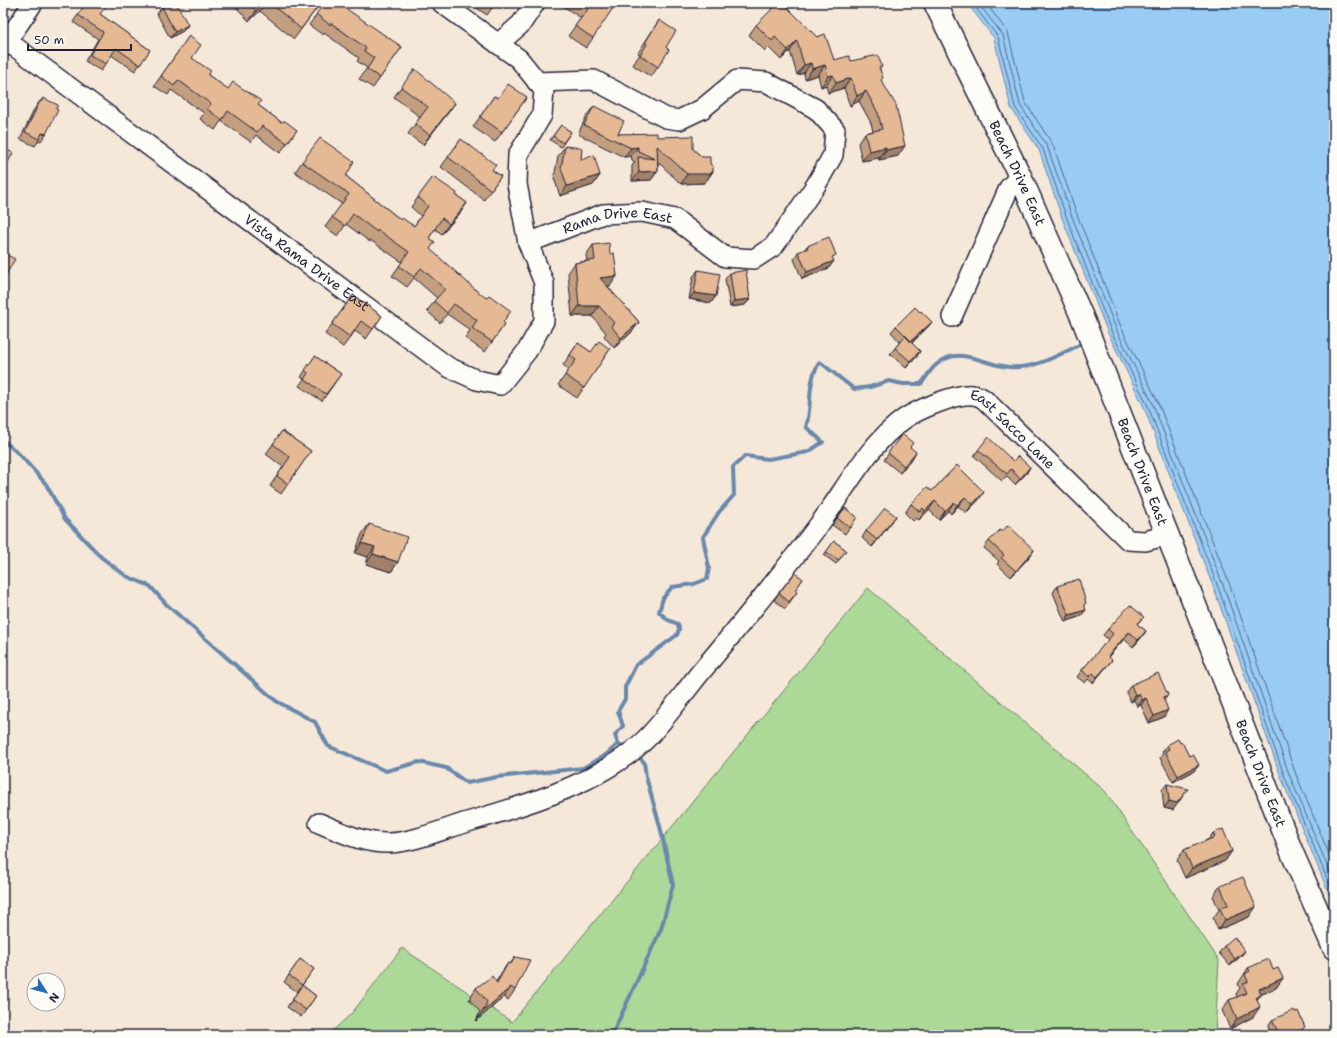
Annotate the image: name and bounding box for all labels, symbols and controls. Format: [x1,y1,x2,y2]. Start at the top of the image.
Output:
scale bar [28,26,131,52]
text: 50 m [34,32,64,48]
street label: Beach Drive East [985,117,1050,228]
street label: Rama Drive East [560,203,674,238]
street label: Vista Rama Drive East [241,210,373,315]
street label: East Sacco Lane [969,386,1059,473]
street label: Beach Drive East [1113,415,1172,528]
street label: Beach Drive East [1232,717,1290,830]
north arrow [26,972,66,1012]
text: N [45,990,62,1006]

